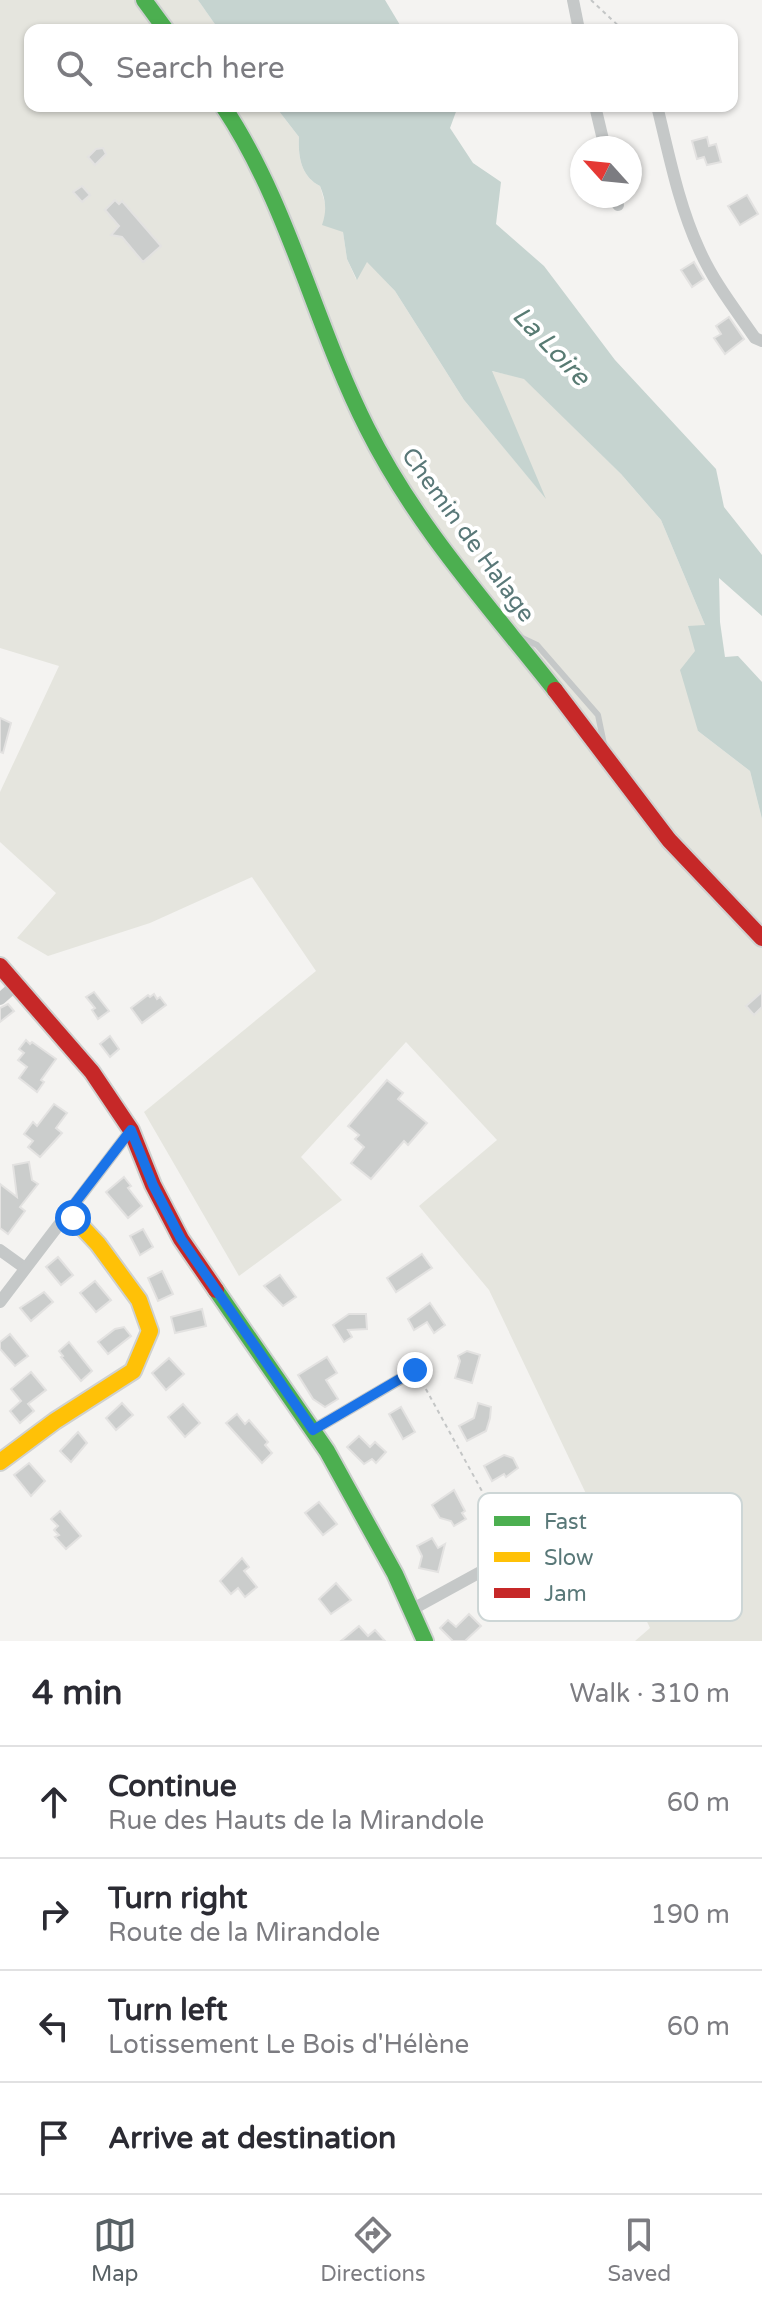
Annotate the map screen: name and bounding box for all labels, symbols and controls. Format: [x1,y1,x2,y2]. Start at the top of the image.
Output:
search box [24,24,738,112]
icon: search [52,46,96,90]
text: Search here [116,50,285,87]
north arrow [570,136,642,208]
water label: La Loire [506,300,597,393]
street label: Chemin de Halage [395,442,541,628]
route start [55,1200,91,1236]
route end [397,1352,433,1388]
legend [478,1493,742,1621]
text: Fast [544,1509,587,1535]
text: Slow [544,1545,594,1571]
text: Jam [544,1581,587,1607]
text: 4 min [32,1673,123,1714]
text: Walk · 310 m [570,1678,730,1709]
text: Continue [108,1768,237,1805]
icon: ahead [32,1780,76,1824]
text: 60 m [667,1787,730,1818]
text: Rue des Hauts de la Mirandole [108,1805,484,1836]
text: Turn right [108,1880,248,1917]
icon: right [32,1892,76,1936]
text: 190 m [650,1899,730,1930]
text: Route de la Mirandole [108,1917,380,1948]
text: Turn left [108,1992,227,2029]
icon: left [32,2004,76,2048]
text: 60 m [667,2011,730,2042]
text: Lotissement Le Bois d'Hélène [108,2029,469,2060]
icon: arrive [32,2116,76,2160]
text: Arrive at destination [108,2120,396,2157]
tab: Map [91,2213,138,2287]
tab: Directions [320,2213,426,2287]
tab: Saved [607,2213,671,2287]

